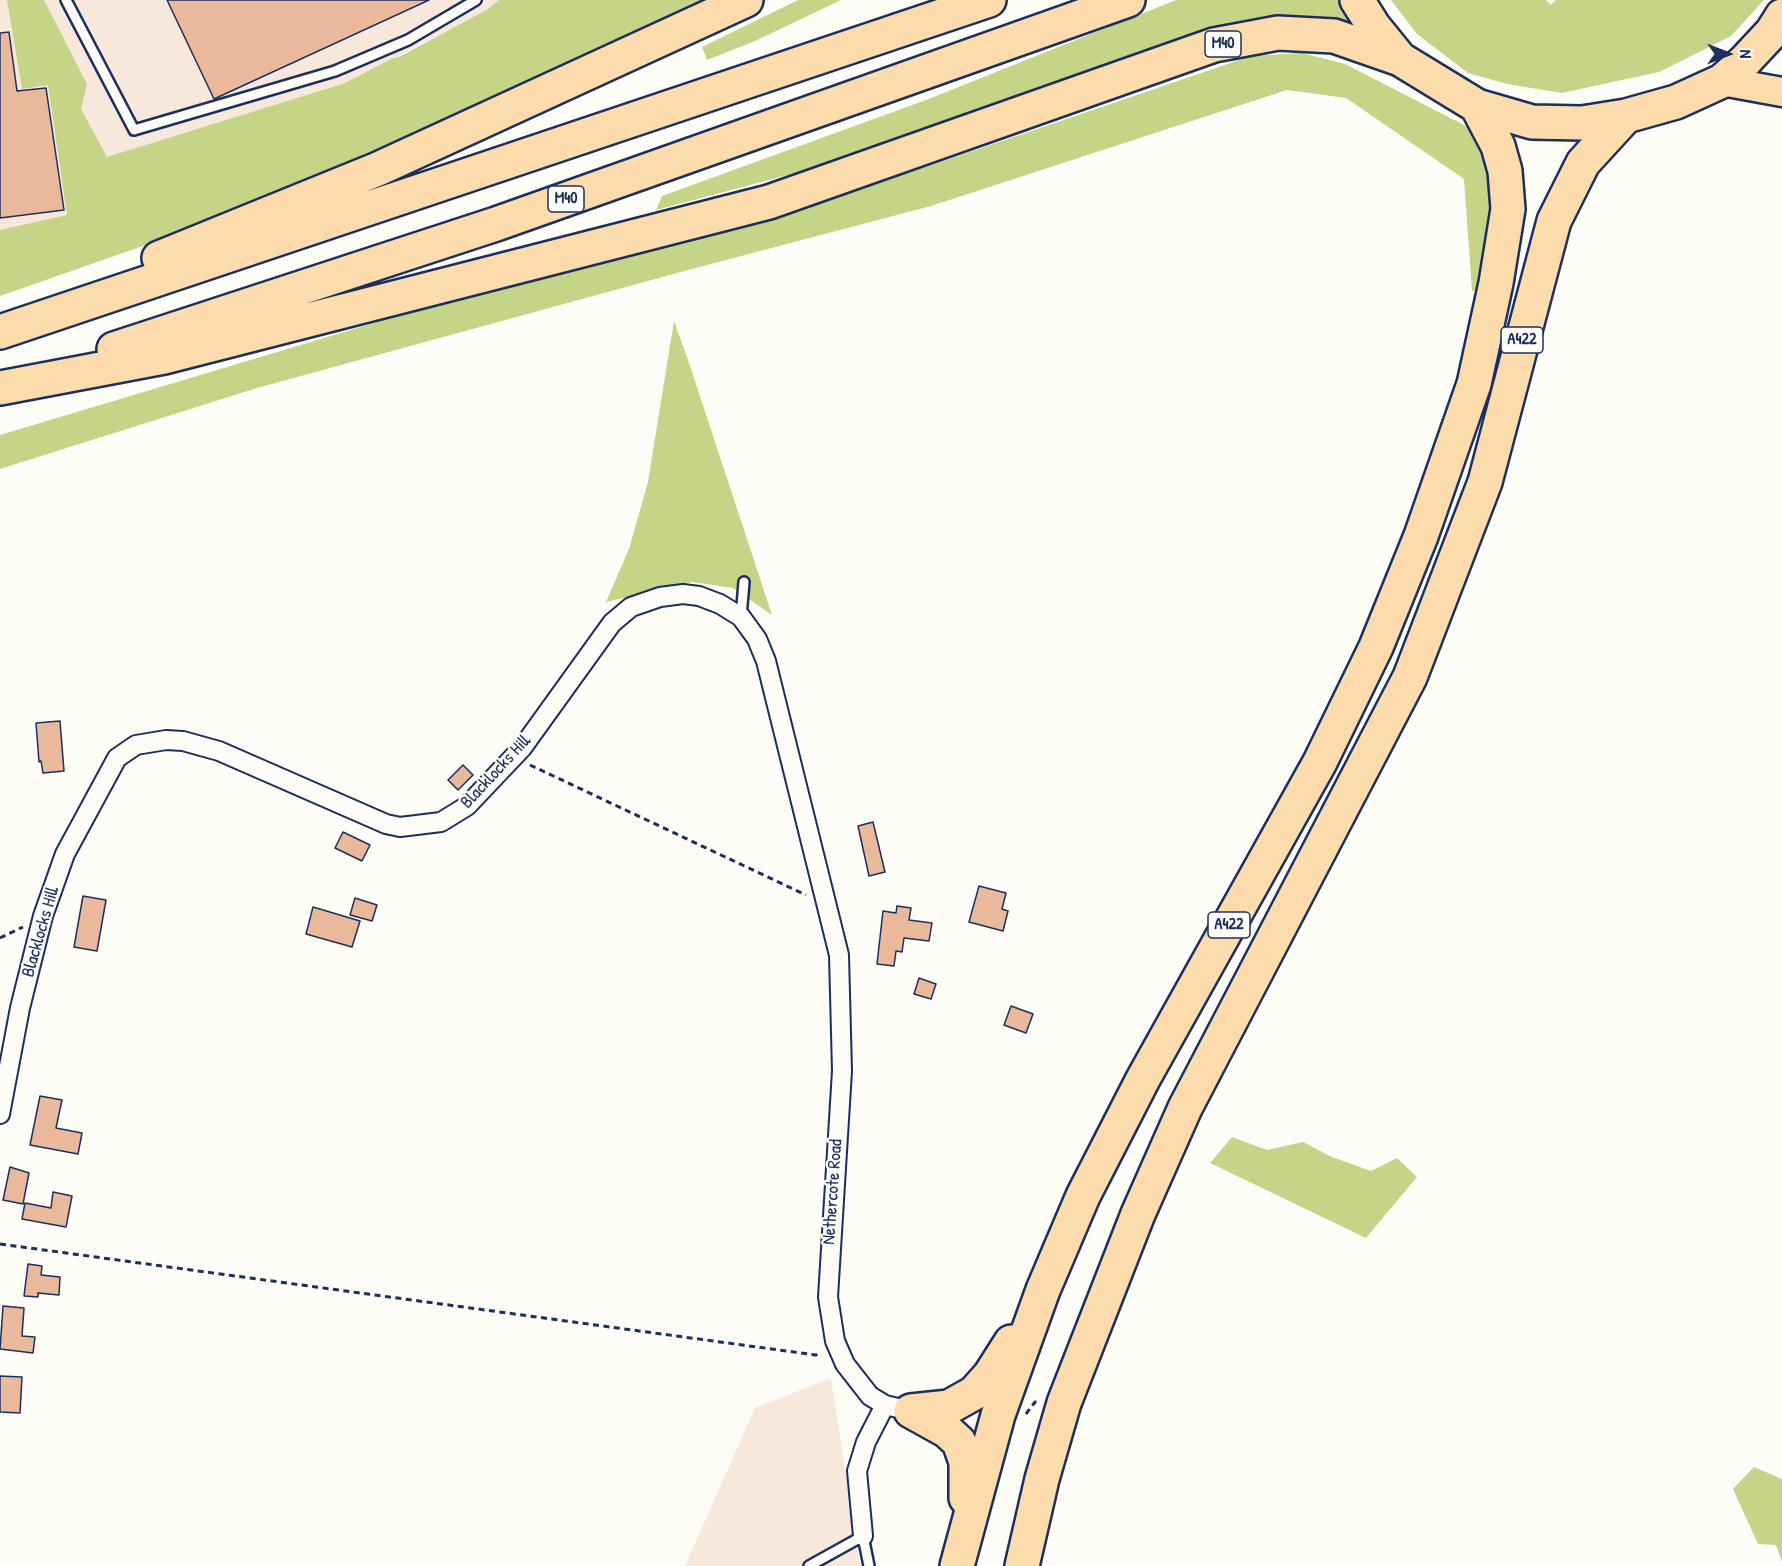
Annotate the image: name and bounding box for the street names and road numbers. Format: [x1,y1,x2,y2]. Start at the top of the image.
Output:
road number: M40 [1205,31,1241,57]
road number: M40 [548,186,584,212]
road number: A422 [1501,327,1543,353]
street label: Blacklocks Hill [456,731,536,813]
street label: Blacklocks Hill [18,884,64,980]
road number: A422 [1208,912,1250,938]
street label: Nethercote Road [819,1138,847,1246]

